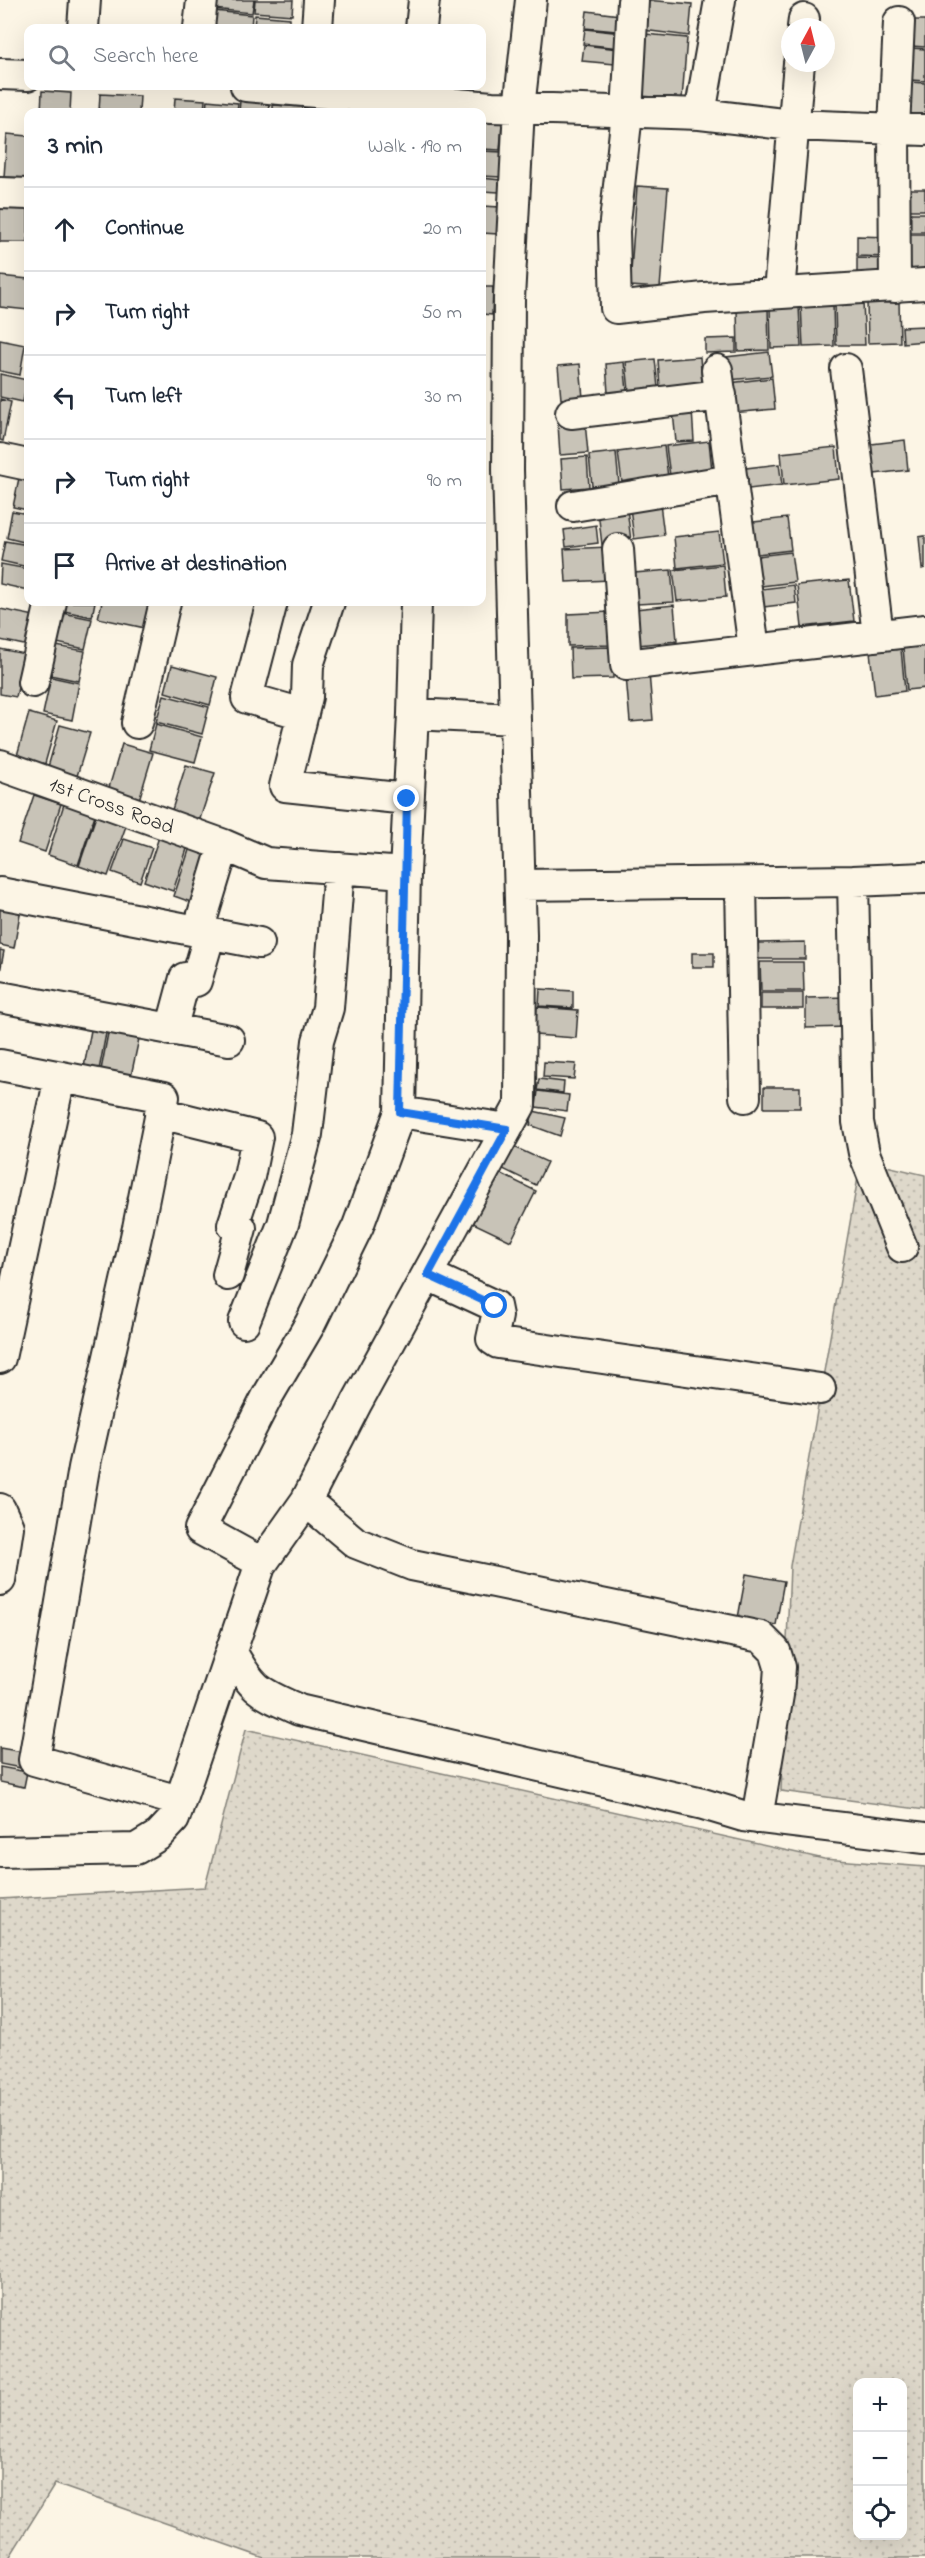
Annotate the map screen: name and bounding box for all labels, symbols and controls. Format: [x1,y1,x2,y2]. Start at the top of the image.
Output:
north arrow [781,18,835,72]
search box [24,24,486,90]
icon: search [45,41,78,74]
text: Search here [93,41,198,73]
text: 3 min [48,128,103,166]
text: Walk · 190 m [368,133,462,162]
icon: ahead [48,213,81,246]
text: Continue [105,213,184,245]
text: 20 m [423,215,462,244]
icon: right [48,297,81,330]
text: Turn right [105,297,190,329]
text: 50 m [421,299,462,328]
icon: left [48,381,81,414]
text: Turn left [105,381,182,413]
text: 30 m [425,383,462,412]
icon: right [48,465,81,498]
text: Turn right [105,465,190,497]
text: 90 m [427,467,462,496]
icon: arrive [48,549,81,582]
text: Arrive at destination [105,549,287,581]
street label: 1st Cross Road [45,770,178,843]
route end [393,785,419,811]
route start [481,1292,507,1318]
map controls [853,2378,907,2540]
button: + [853,2378,907,2432]
button: − [853,2432,907,2486]
button: locate [853,2486,907,2540]

